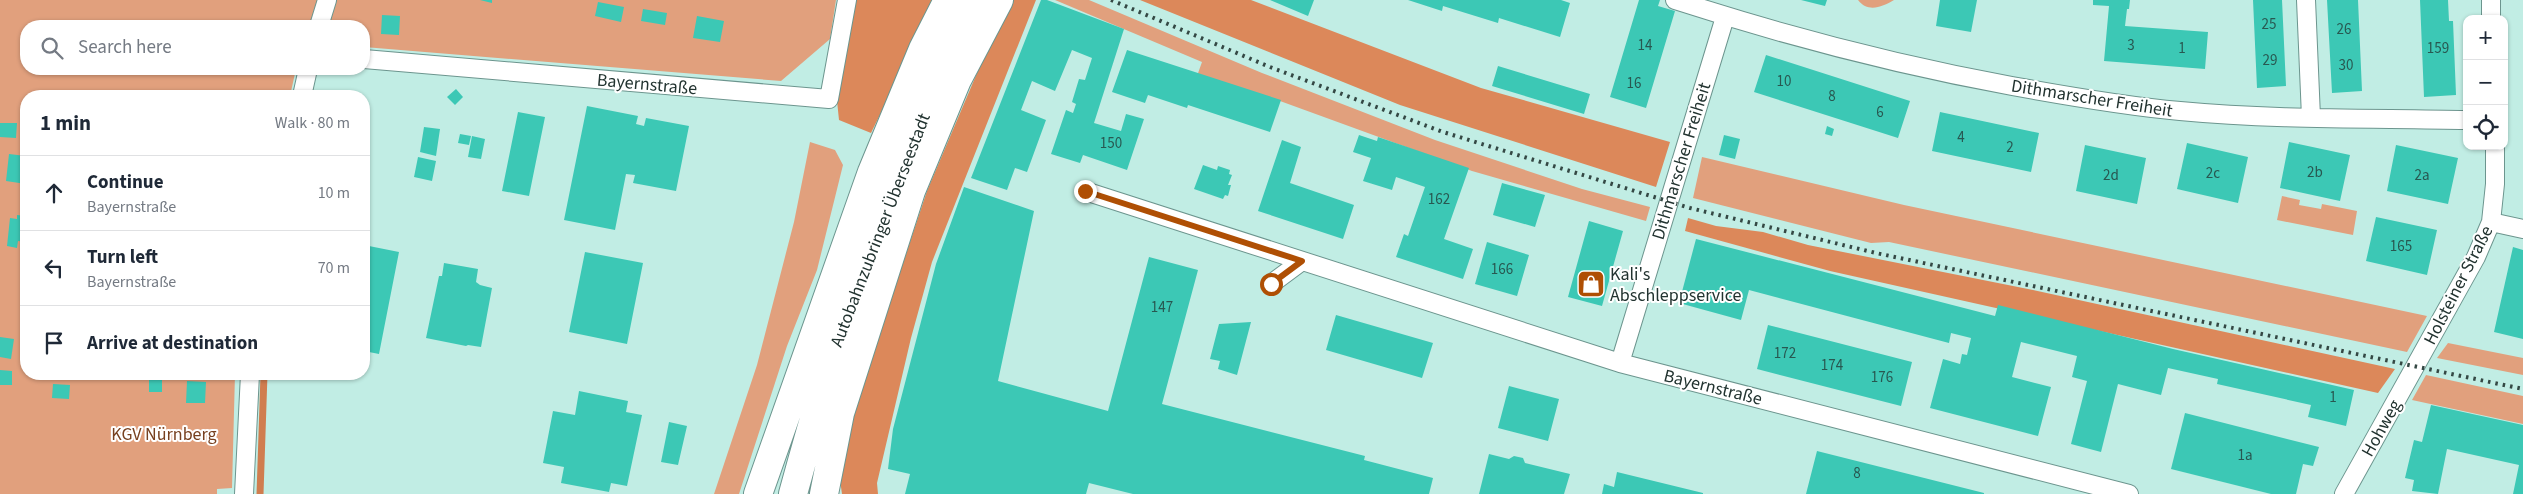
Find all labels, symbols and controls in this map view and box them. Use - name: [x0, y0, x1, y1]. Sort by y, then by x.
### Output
- house number: 25: [2262, 14, 2276, 35]
- map controls: [2463, 15, 2508, 150]
- button: +: [2463, 15, 2508, 60]
- house number: 26: [2337, 19, 2351, 40]
- search box: [20, 20, 370, 75]
- icon: search: [38, 34, 66, 62]
- text: Search here: [78, 34, 172, 61]
- house number: 14: [1638, 35, 1653, 56]
- house number: 3: [2127, 35, 2135, 56]
- house number: 1: [2178, 38, 2186, 59]
- house number: 159: [2427, 38, 2449, 59]
- house number: 29: [2263, 50, 2277, 71]
- house number: 30: [2339, 55, 2353, 76]
- button: −: [2463, 60, 2508, 105]
- street label: Bayernstraße: [596, 68, 698, 101]
- house number: 10: [1777, 71, 1791, 92]
- house number: 16: [1627, 73, 1641, 94]
- street label: Dithmarscher Freiheit: [2009, 73, 2174, 124]
- street label: Dithmarscher Freiheit: [1646, 80, 1717, 243]
- house number: 8: [1828, 86, 1836, 107]
- house number: 6: [1876, 102, 1884, 123]
- button: locate: [2463, 105, 2508, 150]
- text: 1 min: [40, 108, 91, 138]
- street label: Autobahnzubringer Überseestadt: [824, 110, 937, 351]
- text: Walk · 80 m: [275, 112, 350, 134]
- house number: 4: [1957, 127, 1965, 148]
- house number: 150: [1100, 133, 1122, 154]
- house number: 2: [2006, 137, 2014, 158]
- house number: 2b: [2307, 162, 2323, 183]
- house number: 2c: [2206, 163, 2220, 184]
- house number: 2d: [2103, 165, 2119, 186]
- house number: 2a: [2414, 165, 2430, 186]
- text: Continue: [87, 169, 164, 196]
- icon: ahead: [40, 179, 68, 207]
- route end: [1074, 180, 1097, 203]
- text: 10 m: [318, 182, 350, 204]
- house number: 162: [1428, 189, 1450, 210]
- text: Bayernstraße: [87, 196, 176, 218]
- street label: Holsteiner Straße: [2418, 221, 2499, 349]
- house number: 165: [2390, 236, 2412, 257]
- text: Turn left: [87, 244, 158, 271]
- icon: left: [40, 254, 68, 282]
- text: 70 m: [318, 257, 350, 279]
- house number: 166: [1491, 259, 1513, 280]
- place label: Kali's Abschleppservice: [1610, 262, 1742, 308]
- shop icon: Kali's Abschleppservice: [1576, 269, 1606, 299]
- text: Bayernstraße: [87, 271, 176, 293]
- route start: [1260, 273, 1283, 296]
- house number: 147: [1151, 297, 1173, 318]
- icon: arrive: [40, 329, 68, 357]
- text: Arrive at destination: [87, 330, 258, 357]
- house number: 172: [1774, 343, 1796, 364]
- house number: 174: [1821, 355, 1844, 376]
- street label: Bayernstraße: [1661, 363, 1765, 412]
- house number: 176: [1871, 367, 1893, 388]
- house number: 1: [2329, 387, 2337, 408]
- street label: Hohweg: [2355, 395, 2407, 461]
- park label: KGV Nürnberg: [111, 422, 217, 447]
- house number: 1a: [2237, 445, 2253, 466]
- house number: 8: [1853, 463, 1861, 484]

